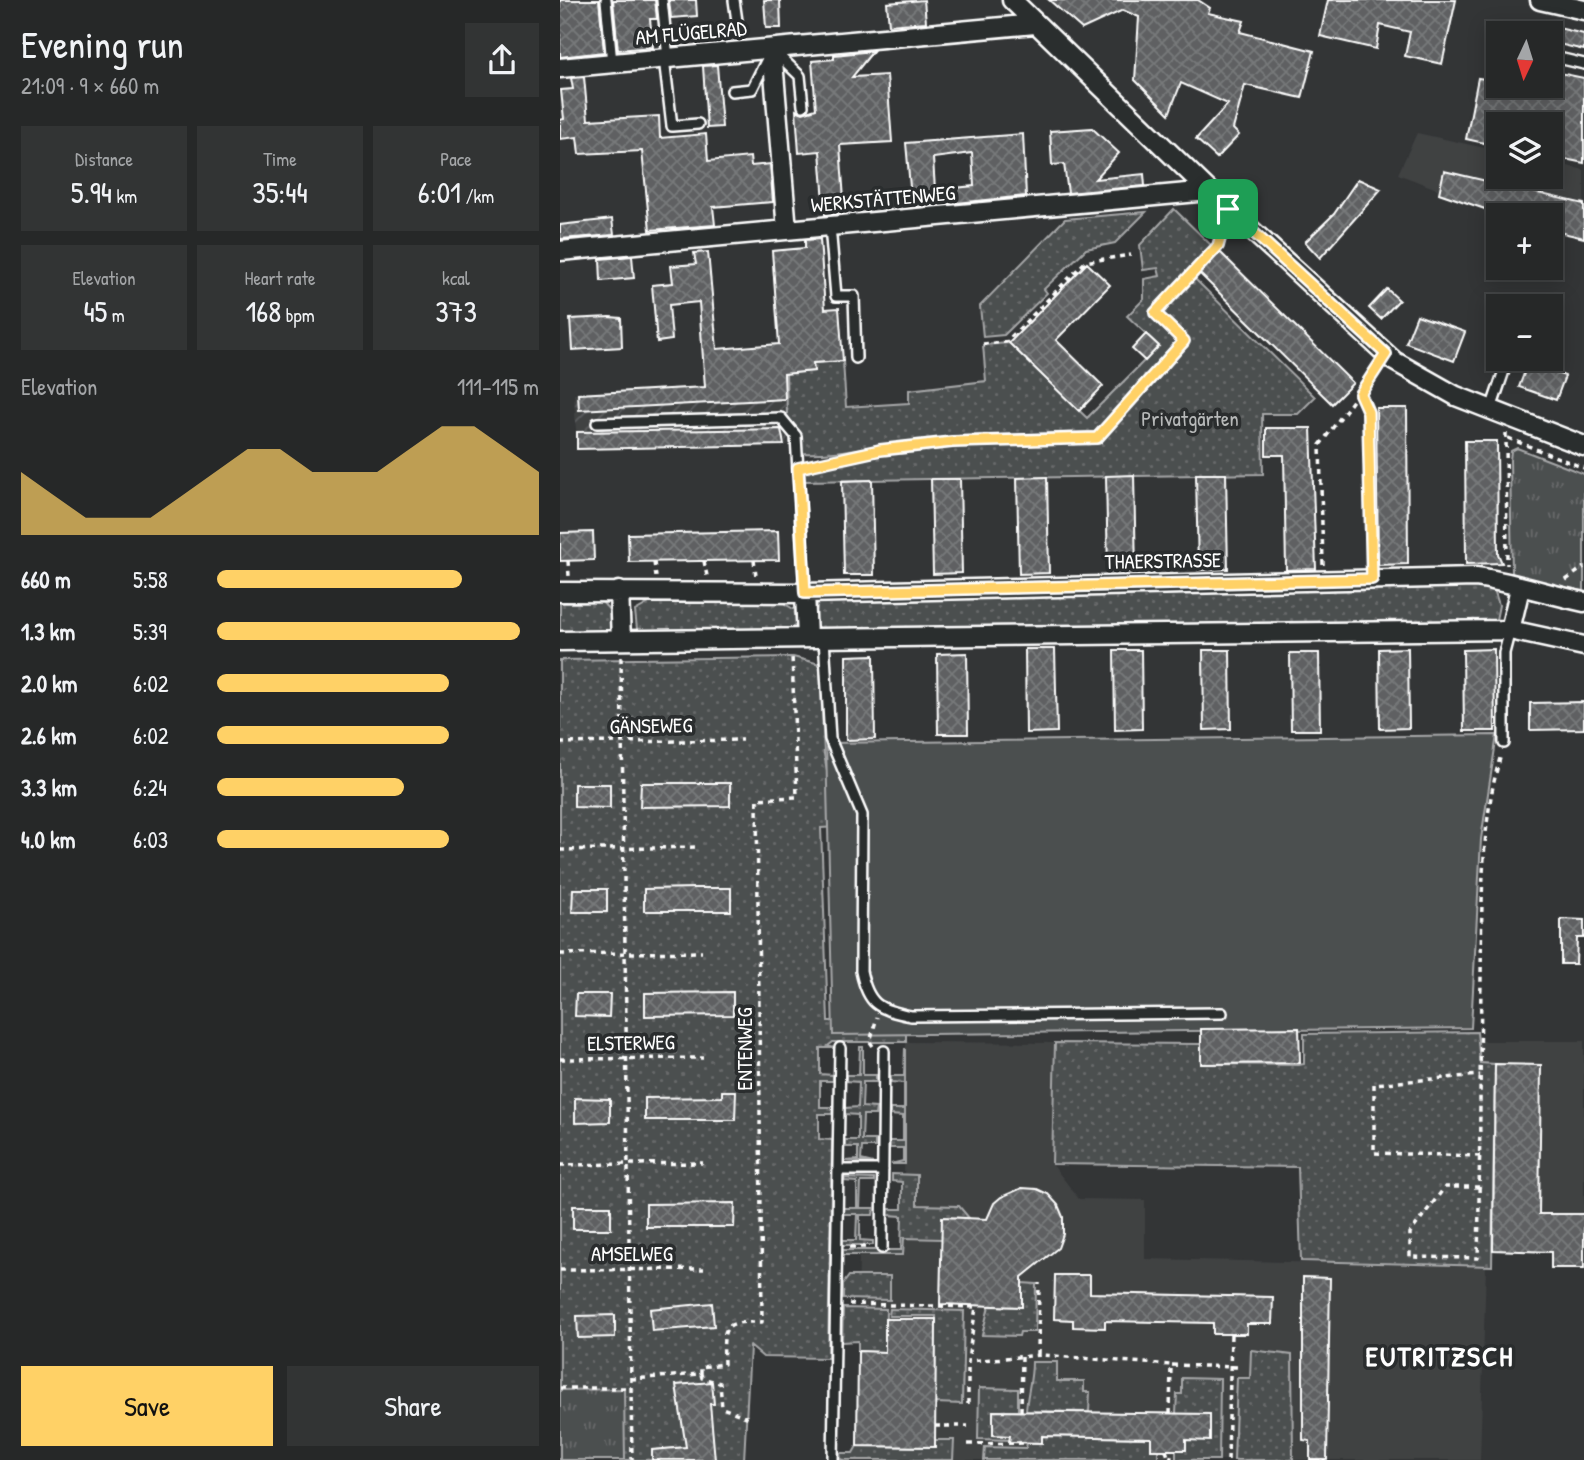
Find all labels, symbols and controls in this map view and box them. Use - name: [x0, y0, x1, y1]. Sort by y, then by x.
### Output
- street label: AM FLÜGELRAD: [634, 13, 748, 52]
- text: Evening run: [21, 18, 184, 70]
- north arrow: [1486, 21, 1563, 98]
- map controls: [1486, 21, 1563, 371]
- button: share: [465, 23, 539, 97]
- text: 21:09 · 9 × 660 m: [21, 70, 159, 101]
- button: layers: [1486, 112, 1563, 189]
- text: Distance: [75, 146, 133, 172]
- text: Time: [263, 146, 297, 172]
- text: Pace: [440, 146, 472, 172]
- text: 5.94: [71, 172, 112, 212]
- text: 35:44: [252, 172, 308, 212]
- text: 6:01: [418, 172, 461, 212]
- street label: WERKSTÄTTENWEG: [810, 178, 956, 219]
- pin: [1198, 179, 1258, 239]
- text: km: [112, 183, 137, 209]
- text: /km: [461, 183, 494, 209]
- icon: arrive: [1209, 190, 1247, 228]
- button: +: [1486, 203, 1563, 280]
- text: Elevation: [72, 265, 136, 291]
- text: Heart rate: [245, 265, 315, 291]
- text: kcal: [442, 265, 470, 291]
- text: 45: [83, 291, 107, 331]
- text: 168: [245, 291, 281, 331]
- text: 373: [435, 291, 477, 331]
- button: −: [1486, 294, 1563, 371]
- text: m: [107, 302, 125, 328]
- text: bpm: [281, 302, 315, 328]
- text: Elevation: [21, 371, 97, 402]
- text: 111–115 m: [457, 371, 539, 402]
- park label: Privatgärten: [1141, 404, 1239, 433]
- street label: THAERSTRASSE: [1104, 545, 1222, 576]
- text: 660 m: [21, 564, 71, 595]
- text: 5:58: [133, 564, 168, 595]
- text: 1.3 km: [21, 616, 75, 647]
- text: 5:39: [133, 616, 167, 647]
- text: 2.0 km: [21, 668, 77, 699]
- text: 6:02: [133, 668, 169, 699]
- street label: GÄNSEWEG: [609, 710, 693, 741]
- text: 2.6 km: [21, 720, 76, 751]
- text: 6:02: [133, 720, 169, 751]
- text: 3.3 km: [21, 772, 77, 803]
- text: 6:24: [133, 772, 167, 803]
- text: 4.0 km: [21, 824, 75, 855]
- text: 6:03: [133, 824, 168, 855]
- street label: ENTENWEG: [730, 1007, 759, 1091]
- street label: ELSTERWEG: [587, 1027, 675, 1058]
- street label: AMSELWEG: [591, 1239, 673, 1268]
- district label: EUTRITZSCH: [1366, 1337, 1514, 1375]
- button: Save: [21, 1366, 273, 1446]
- button: Share: [287, 1366, 539, 1446]

